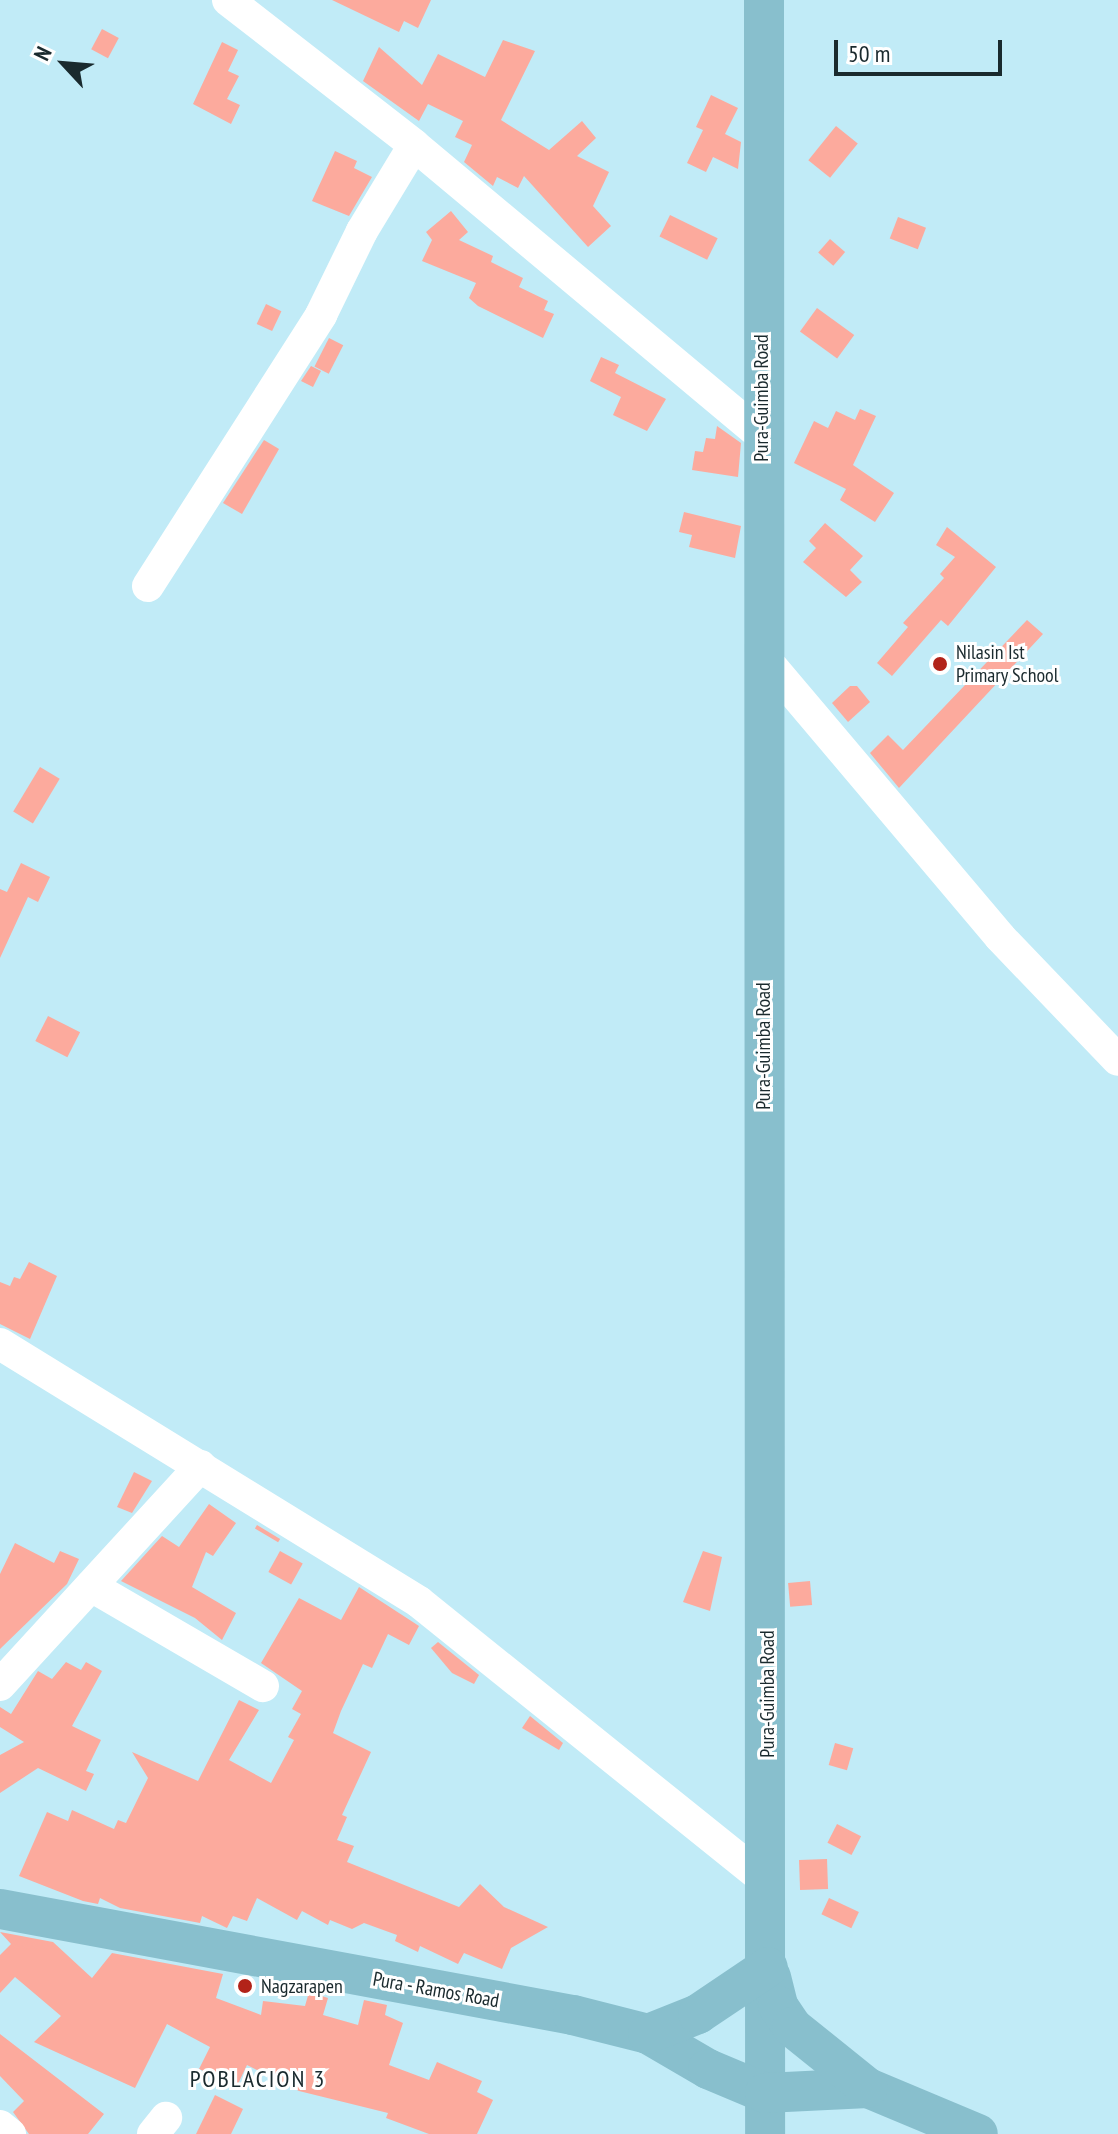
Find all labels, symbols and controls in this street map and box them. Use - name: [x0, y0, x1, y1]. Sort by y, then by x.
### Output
- north arrow: [24, 24, 104, 104]
- scale bar: [838, 24, 1006, 74]
- text: 50 m: [848, 38, 890, 69]
- text: N: [27, 42, 58, 65]
- street label: Pura-Guimba Road: [749, 334, 773, 462]
- place label: Nilasin Ist Primary School: [956, 640, 1059, 687]
- marker: Nilasin Ist Primary School: [931, 655, 949, 673]
- street label: Pura-Guimba Road: [751, 982, 775, 1110]
- street label: Pura-Guimba Road: [755, 1630, 779, 1758]
- street label: Pura - Ramos Road: [370, 1967, 502, 2013]
- place label: Nagzarapen: [261, 1974, 343, 1998]
- marker: Nagzarapen: [236, 1977, 254, 1995]
- district label: POBLACION 3: [190, 2065, 326, 2093]

